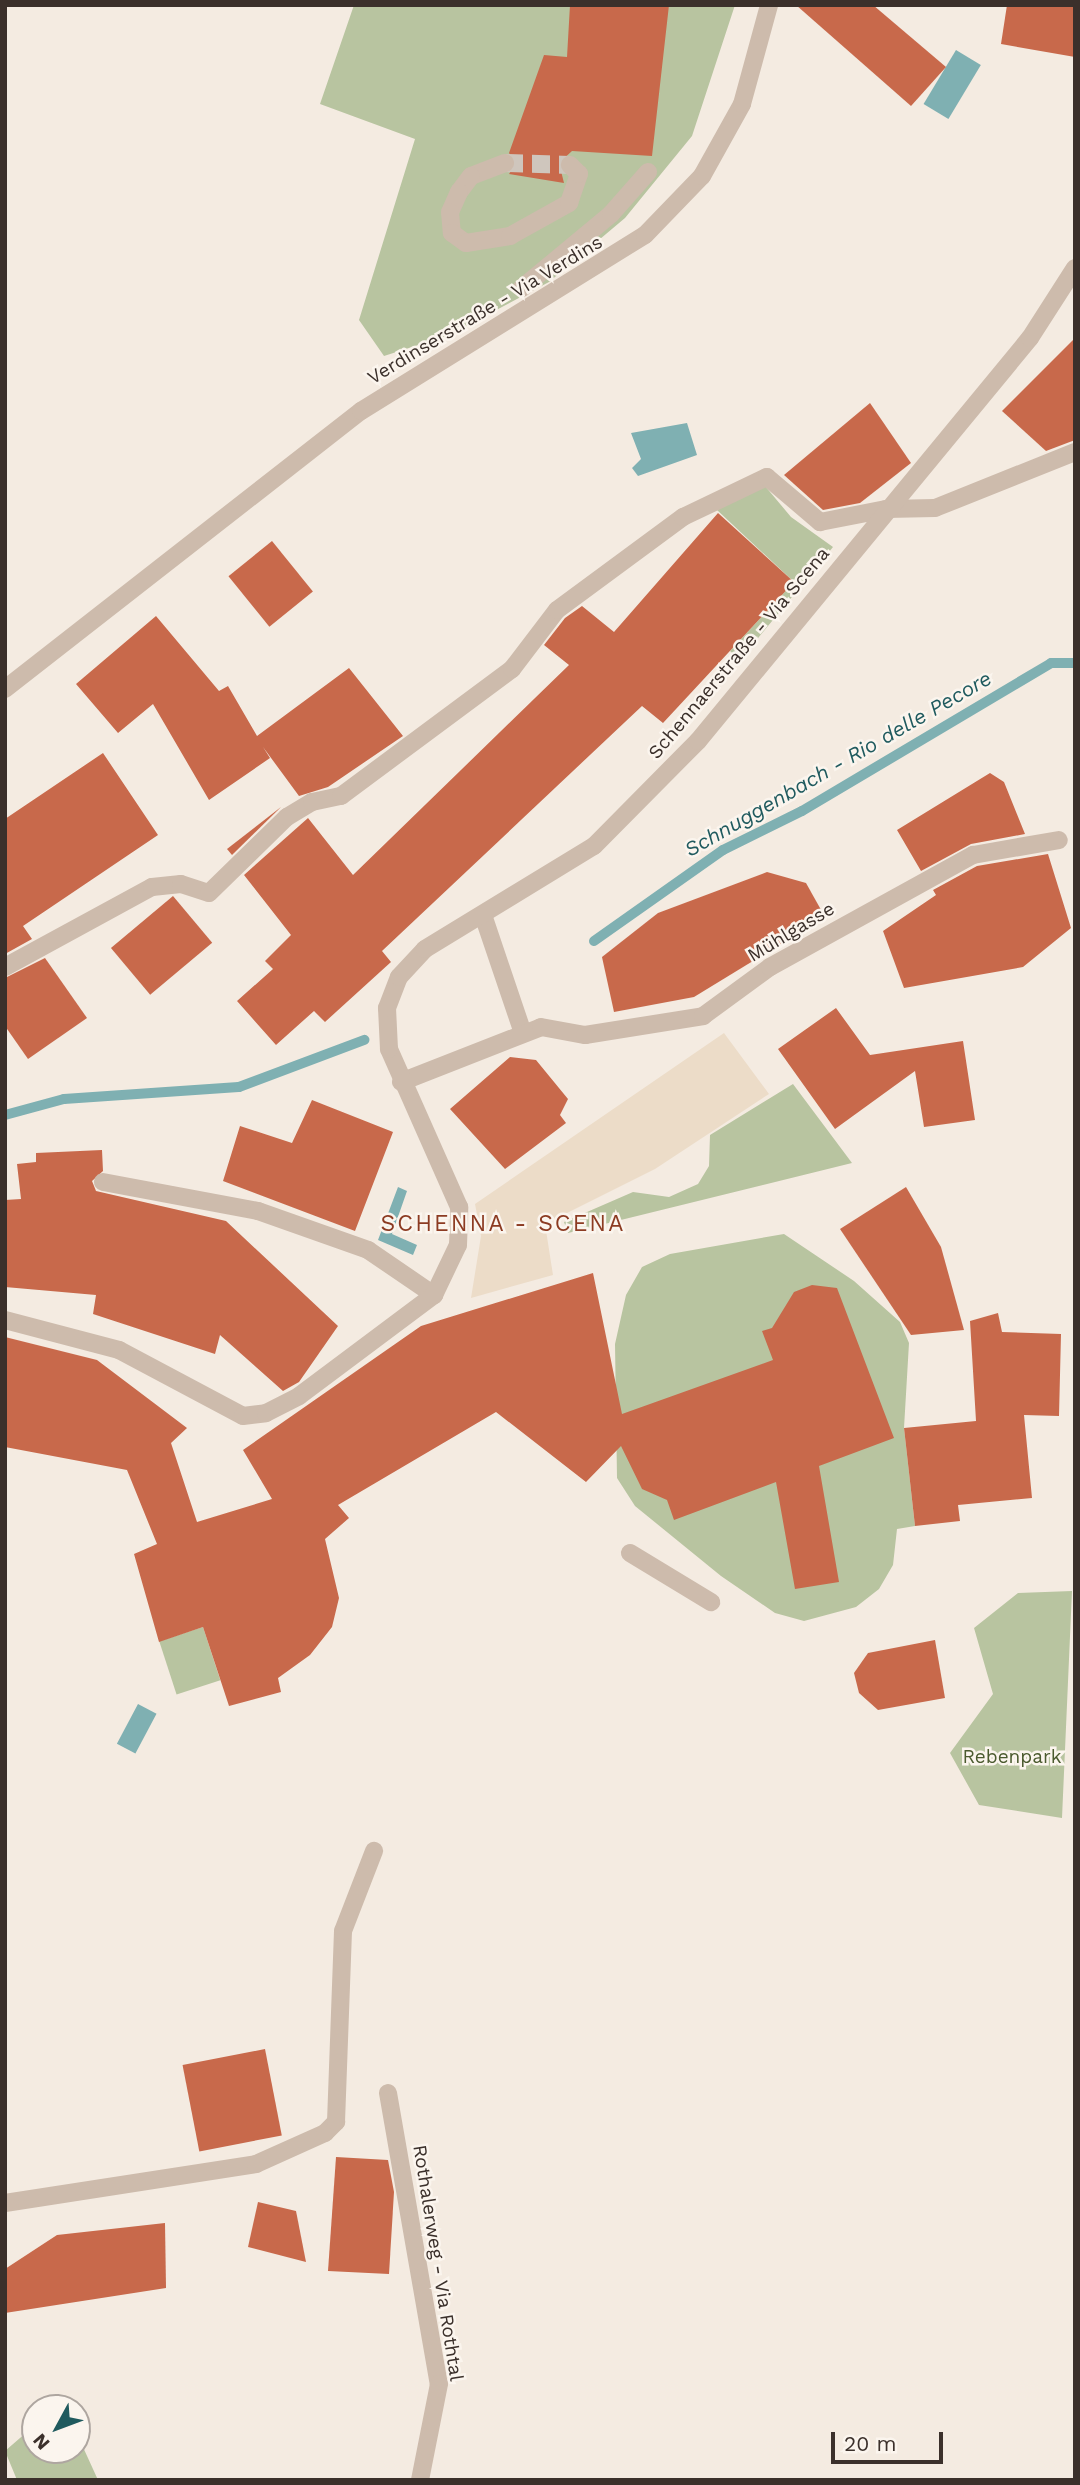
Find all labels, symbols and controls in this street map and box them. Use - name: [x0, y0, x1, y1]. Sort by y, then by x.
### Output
- street label: Verdinserstraße - Via Verdins: [363, 230, 607, 390]
- street label: Schennaerstraße - Via Scena: [643, 542, 835, 764]
- water label: Schnuggenbach - Rio delle Pecore: [680, 666, 996, 862]
- street label: Mühlgasse: [743, 897, 839, 967]
- district label: SCHENNA - SCENA: [382, 1210, 624, 1238]
- park label: Rebenpark: [962, 1746, 1062, 1768]
- street label: Rothalerweg - Via Rothtal: [408, 2143, 468, 2383]
- north arrow: [21, 2394, 91, 2464]
- scale bar: [835, 2418, 947, 2462]
- text: N: [28, 2429, 55, 2455]
- text: 20 m: [844, 2431, 896, 2456]

